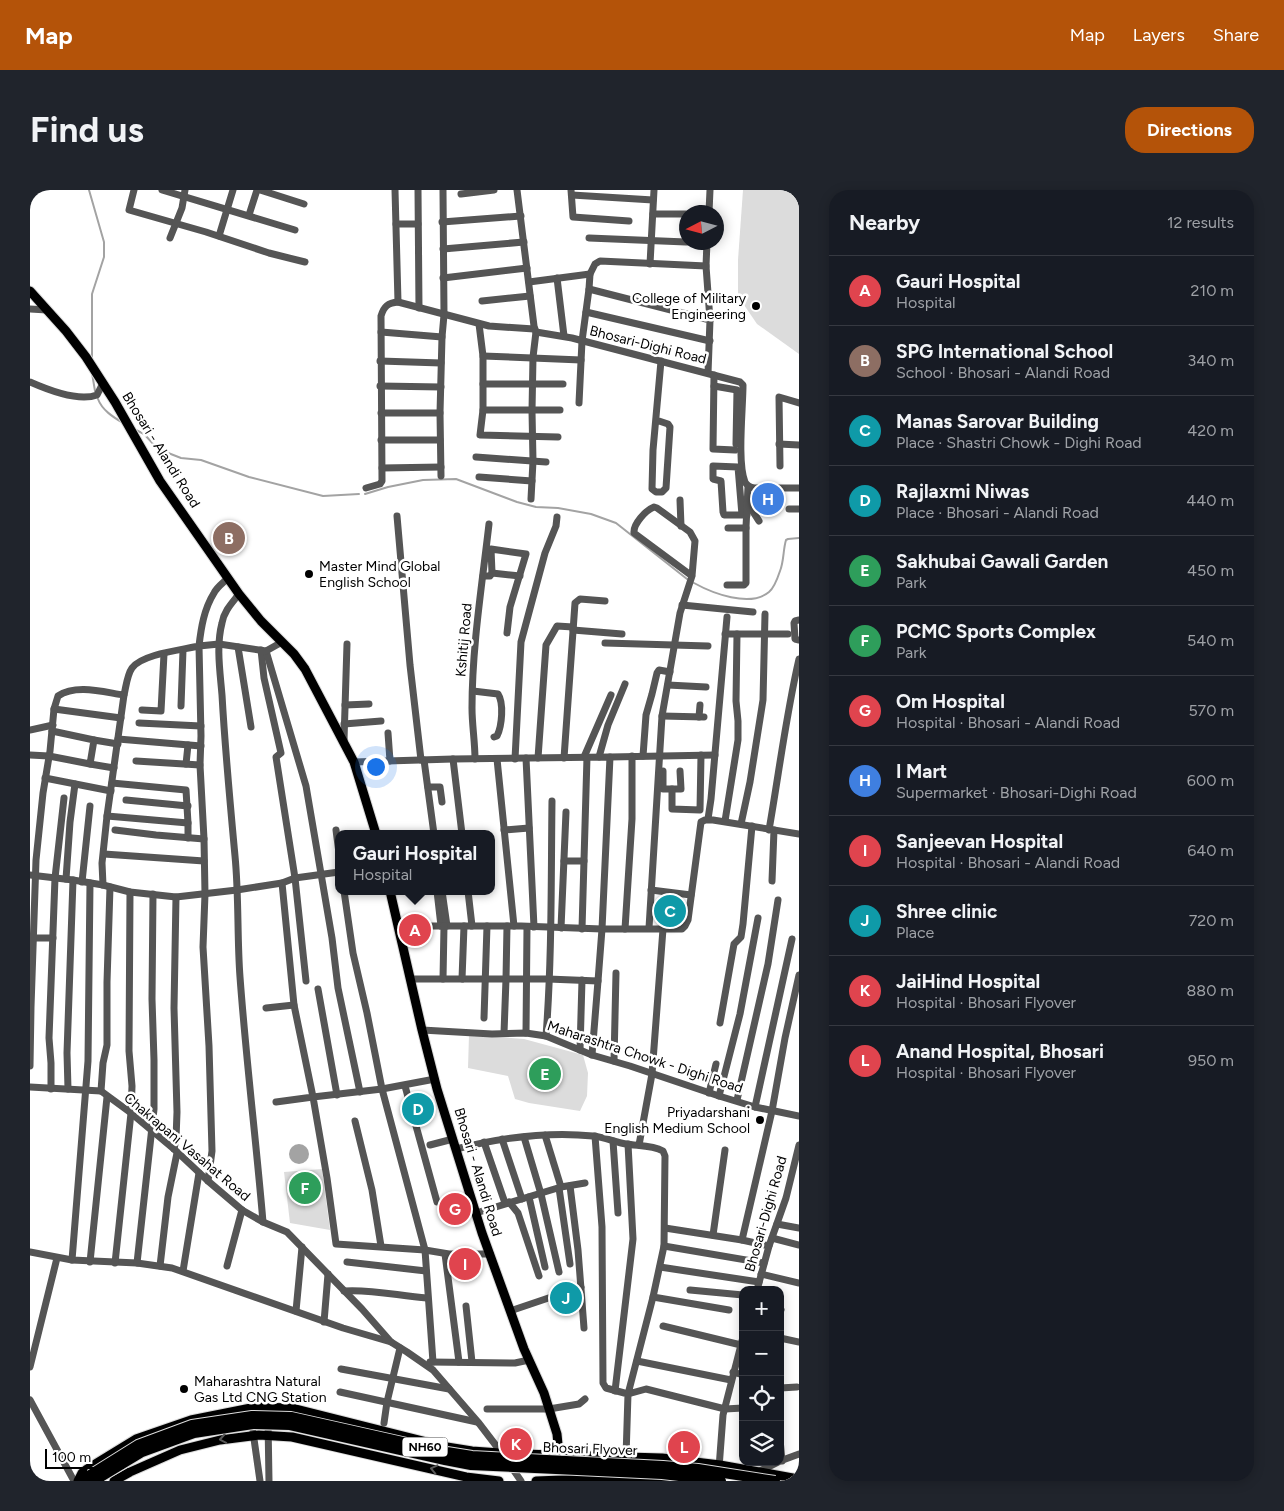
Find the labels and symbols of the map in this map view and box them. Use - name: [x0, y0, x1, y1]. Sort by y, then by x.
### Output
- north arrow: [679, 205, 724, 250]
- place label: College of Military Engineering: [632, 290, 747, 323]
- marker: College of Military Engineering: [750, 300, 762, 312]
- street label: Bhosari-Dighi Road: [588, 322, 708, 368]
- street label: Bhosari - Alandi Road: [118, 389, 204, 511]
- pin: H: [752, 480, 784, 518]
- pin: B: [213, 519, 245, 557]
- place label: Master Mind Global English School: [319, 558, 440, 591]
- marker: Master Mind Global English School: [303, 568, 315, 580]
- street label: Kshitij Road: [452, 602, 476, 678]
- your location: [363, 754, 389, 780]
- pin: C: [654, 892, 686, 930]
- pin: A: [399, 911, 431, 949]
- street label: Maharashtra Chowk - Dighi Road: [545, 1017, 745, 1097]
- pin: E: [529, 1055, 561, 1093]
- street label: Chakrapani Vasahat Road: [120, 1089, 254, 1205]
- pin: D: [402, 1090, 434, 1128]
- place label: Priyadarshani English Medium School: [604, 1104, 750, 1137]
- street label: Bhosari - Alandi Road: [450, 1106, 506, 1238]
- marker: Priyadarshani English Medium School: [754, 1114, 766, 1126]
- street label: Bhosari-Dighi Road: [741, 1154, 791, 1274]
- pin: F: [289, 1169, 321, 1207]
- pin: G: [439, 1190, 471, 1228]
- pin: I: [449, 1245, 481, 1283]
- pin: J: [550, 1279, 582, 1317]
- place label: Maharashtra Natural Gas Ltd CNG Station: [194, 1373, 327, 1406]
- marker: Maharashtra Natural Gas Ltd CNG Station: [178, 1383, 190, 1395]
- pin: K: [500, 1425, 532, 1463]
- pin: L: [668, 1428, 700, 1466]
- one-way arrow: [219, 1434, 227, 1444]
- road number: NH60: [402, 1438, 448, 1456]
- street label: Bhosari Flyover: [542, 1439, 638, 1459]
- scale bar: [45, 1446, 124, 1469]
- one-way arrow: [430, 1464, 439, 1475]

